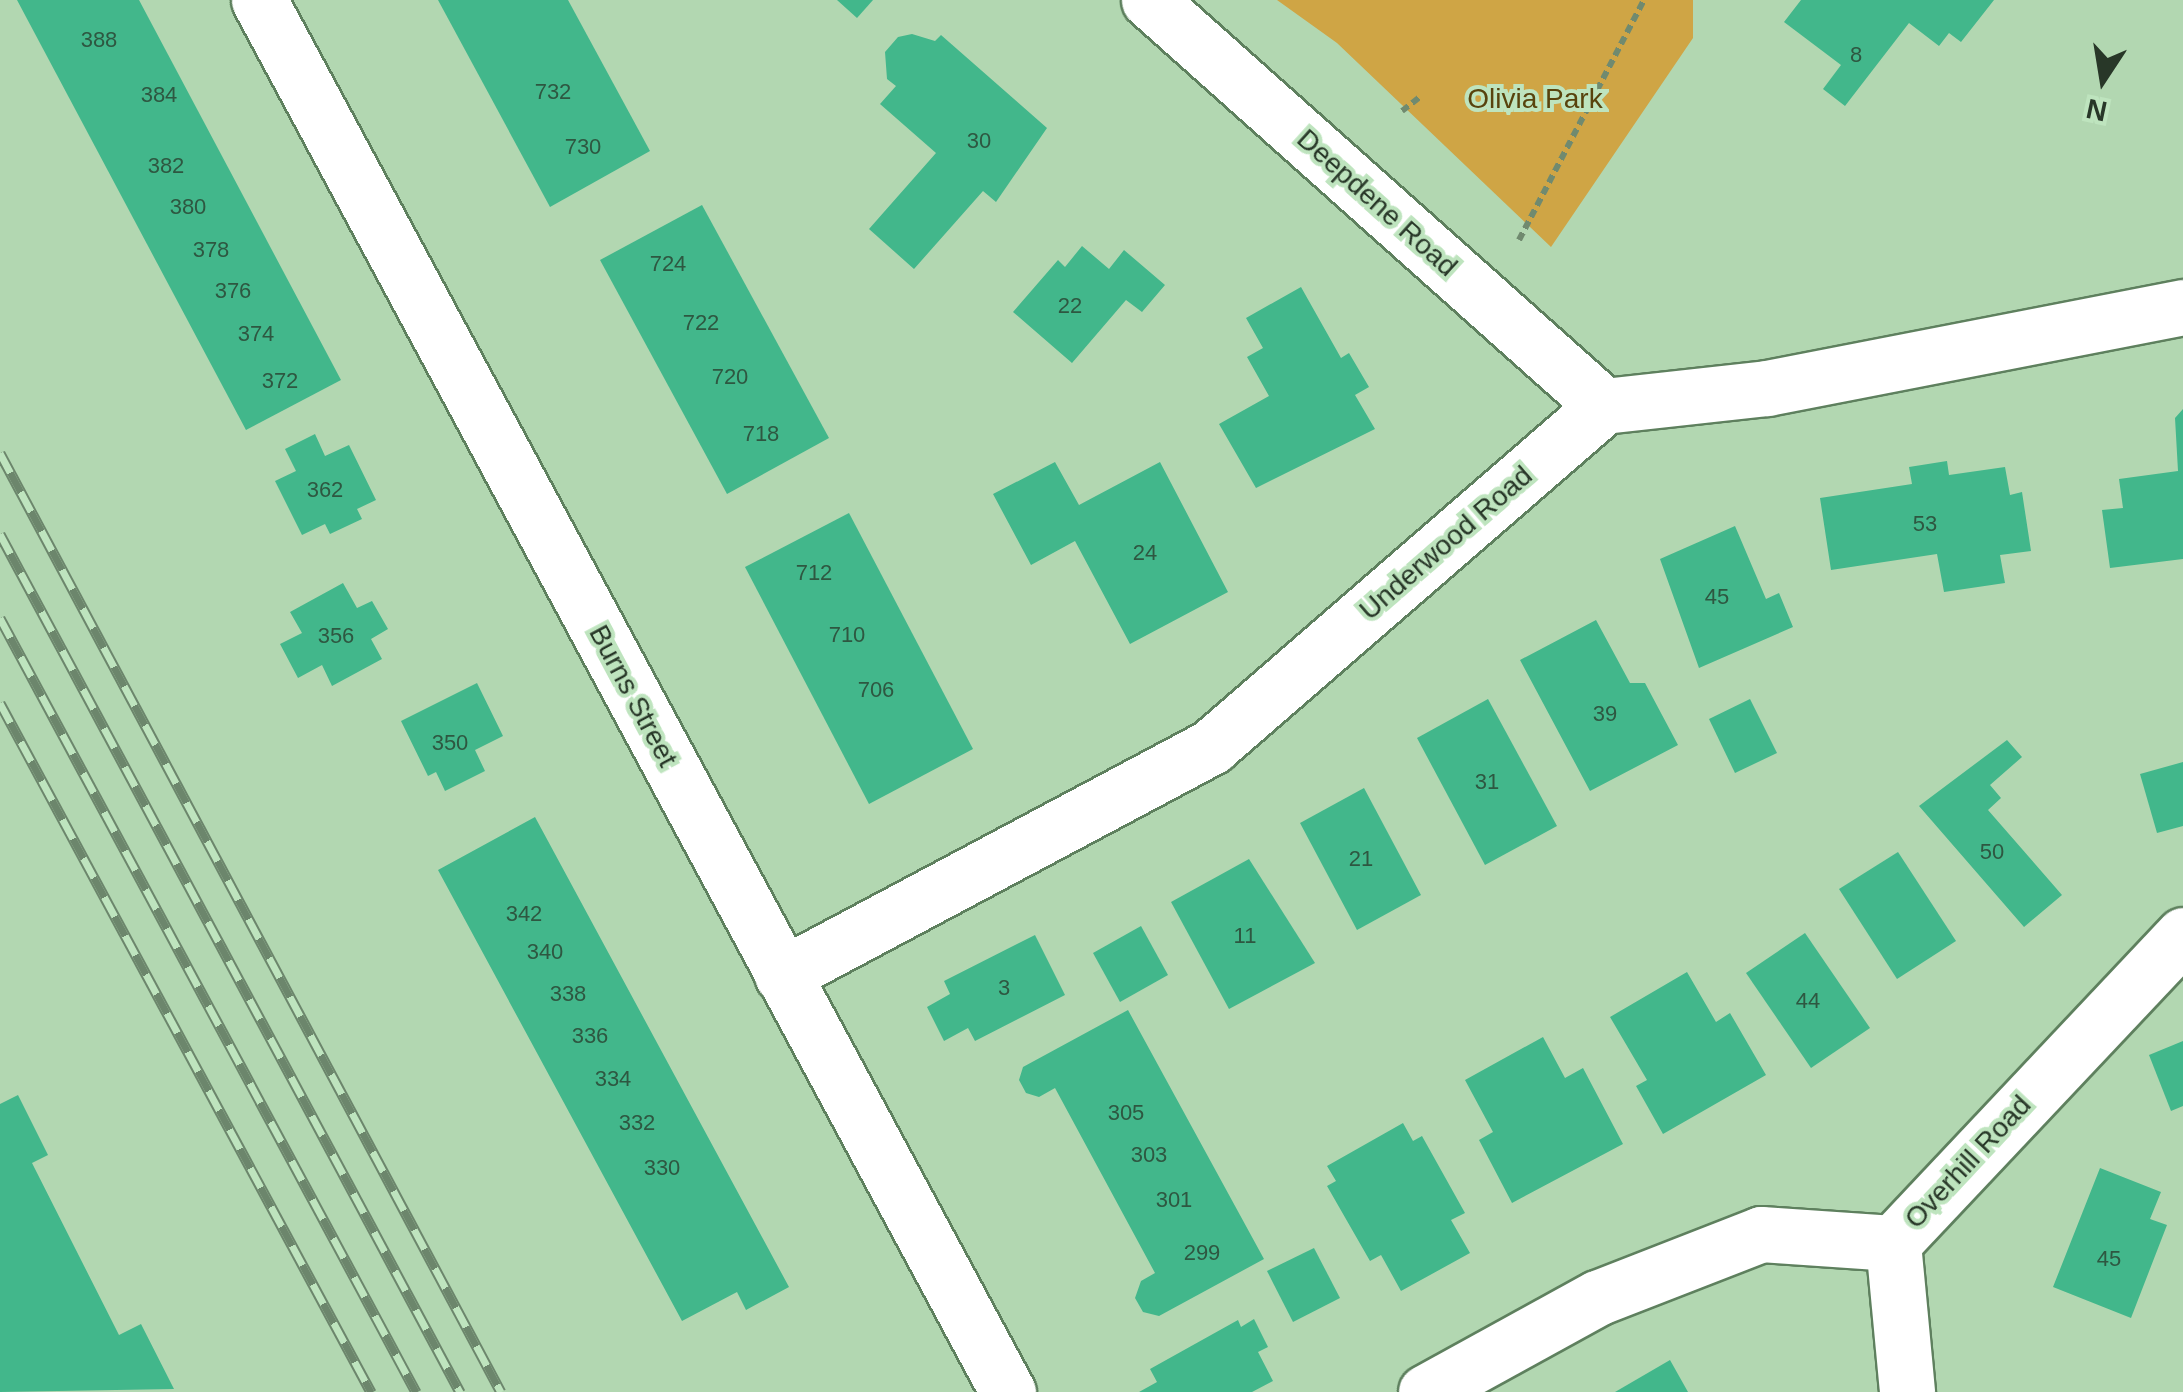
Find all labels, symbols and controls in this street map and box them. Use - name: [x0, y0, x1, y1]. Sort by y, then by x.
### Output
- house number: 388: [81, 27, 117, 53]
- north arrow: [2053, 30, 2153, 130]
- house number: 8: [1850, 42, 1862, 68]
- house number: 732: [535, 79, 571, 105]
- house number: 384: [141, 82, 177, 108]
- park label: Olivia Park: [1467, 82, 1603, 116]
- text: N: [2084, 93, 2110, 127]
- street label: Deepdene Road: [1290, 122, 1464, 284]
- house number: 30: [967, 128, 991, 154]
- house number: 730: [565, 134, 601, 160]
- house number: 382: [148, 153, 184, 179]
- house number: 380: [170, 194, 206, 220]
- house number: 378: [193, 237, 229, 263]
- house number: 724: [650, 251, 686, 277]
- house number: 376: [215, 278, 251, 304]
- house number: 22: [1058, 293, 1082, 319]
- house number: 722: [683, 310, 719, 336]
- house number: 374: [238, 321, 274, 347]
- house number: 720: [712, 364, 748, 390]
- house number: 372: [262, 368, 298, 394]
- house number: 718: [743, 421, 779, 447]
- street label: Underwood Road: [1353, 459, 1539, 627]
- house number: 362: [307, 477, 343, 503]
- house number: 53: [1913, 511, 1937, 537]
- house number: 24: [1133, 540, 1157, 566]
- house number: 712: [796, 560, 832, 586]
- house number: 45: [1705, 584, 1729, 610]
- street label: Burns Street: [582, 619, 684, 773]
- house number: 710: [829, 622, 865, 648]
- house number: 356: [318, 623, 354, 649]
- house number: 706: [858, 677, 894, 703]
- house number: 39: [1593, 701, 1617, 727]
- house number: 350: [432, 730, 468, 756]
- house number: 31: [1475, 769, 1499, 795]
- house number: 50: [1980, 839, 2004, 865]
- house number: 21: [1349, 846, 1373, 872]
- house number: 342: [506, 901, 542, 927]
- house number: 11: [1234, 923, 1256, 949]
- house number: 340: [527, 939, 563, 965]
- house number: 3: [998, 975, 1010, 1001]
- house number: 338: [550, 981, 586, 1007]
- house number: 44: [1796, 988, 1820, 1014]
- house number: 336: [572, 1023, 608, 1049]
- house number: 334: [595, 1066, 631, 1092]
- street label: Overhill Road: [1898, 1089, 2038, 1235]
- house number: 305: [1108, 1100, 1144, 1126]
- house number: 332: [619, 1110, 655, 1136]
- house number: 303: [1131, 1142, 1167, 1168]
- house number: 330: [644, 1155, 680, 1181]
- house number: 301: [1156, 1187, 1192, 1213]
- house number: 299: [1184, 1240, 1220, 1266]
- house number: 45: [2097, 1246, 2121, 1272]

